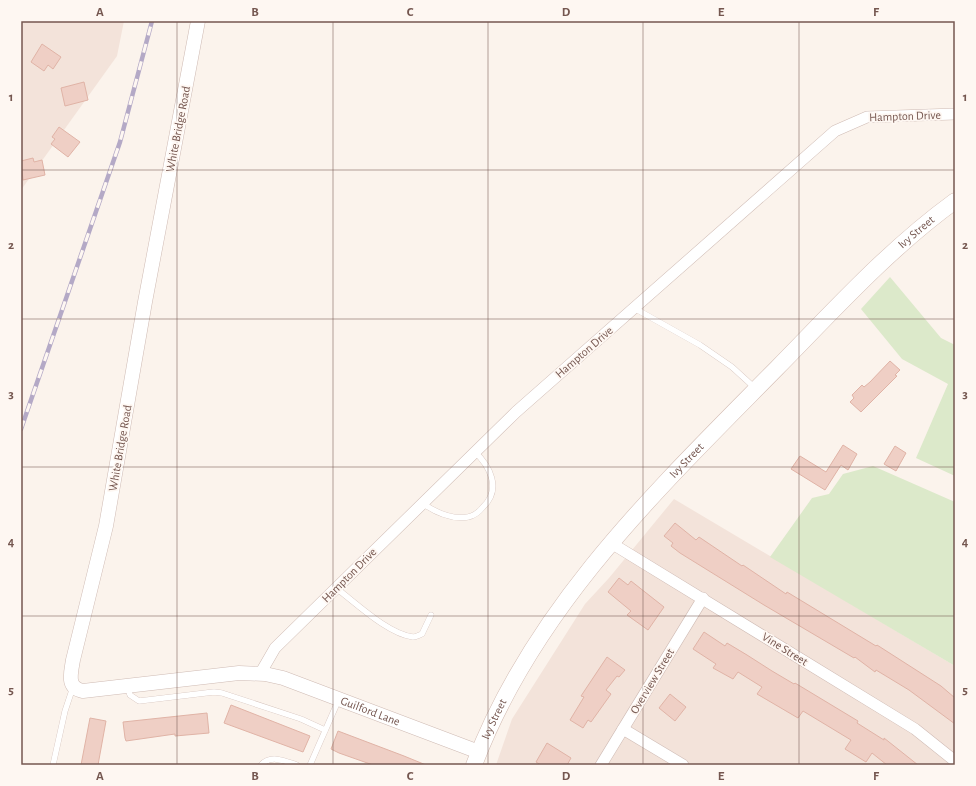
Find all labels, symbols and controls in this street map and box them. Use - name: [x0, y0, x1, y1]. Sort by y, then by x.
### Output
- text: A: [96, 6, 104, 19]
- text: B: [251, 6, 259, 19]
- text: C: [407, 6, 414, 19]
- text: D: [562, 6, 571, 19]
- text: E: [718, 6, 725, 19]
- text: F: [873, 6, 880, 19]
- street label: White Bridge Road: [164, 85, 192, 173]
- text: 1: [9, 91, 13, 104]
- text: 1: [963, 91, 967, 104]
- street label: Hampton Drive: [869, 109, 941, 123]
- street label: Ivy Street: [896, 213, 937, 251]
- text: 2: [8, 239, 14, 252]
- text: 2: [962, 239, 968, 252]
- street label: Hampton Drive: [553, 324, 615, 380]
- text: 3: [8, 388, 14, 401]
- text: 3: [962, 388, 968, 401]
- street label: White Bridge Road: [106, 404, 134, 492]
- street label: Ivy Street: [667, 440, 706, 480]
- text: 4: [8, 536, 15, 549]
- text: 4: [962, 536, 969, 549]
- street label: Hampton Drive: [319, 545, 379, 605]
- street label: Vine Street: [760, 630, 810, 668]
- street label: Overview Street: [628, 646, 676, 716]
- text: 5: [8, 684, 14, 697]
- text: 5: [962, 684, 968, 697]
- street label: Guilford Lane: [339, 694, 402, 728]
- street label: Ivy Street: [479, 697, 509, 741]
- text: A: [96, 770, 104, 783]
- text: B: [251, 770, 259, 783]
- text: C: [407, 770, 414, 783]
- text: D: [562, 770, 571, 783]
- text: E: [718, 770, 725, 783]
- text: F: [873, 770, 880, 783]

